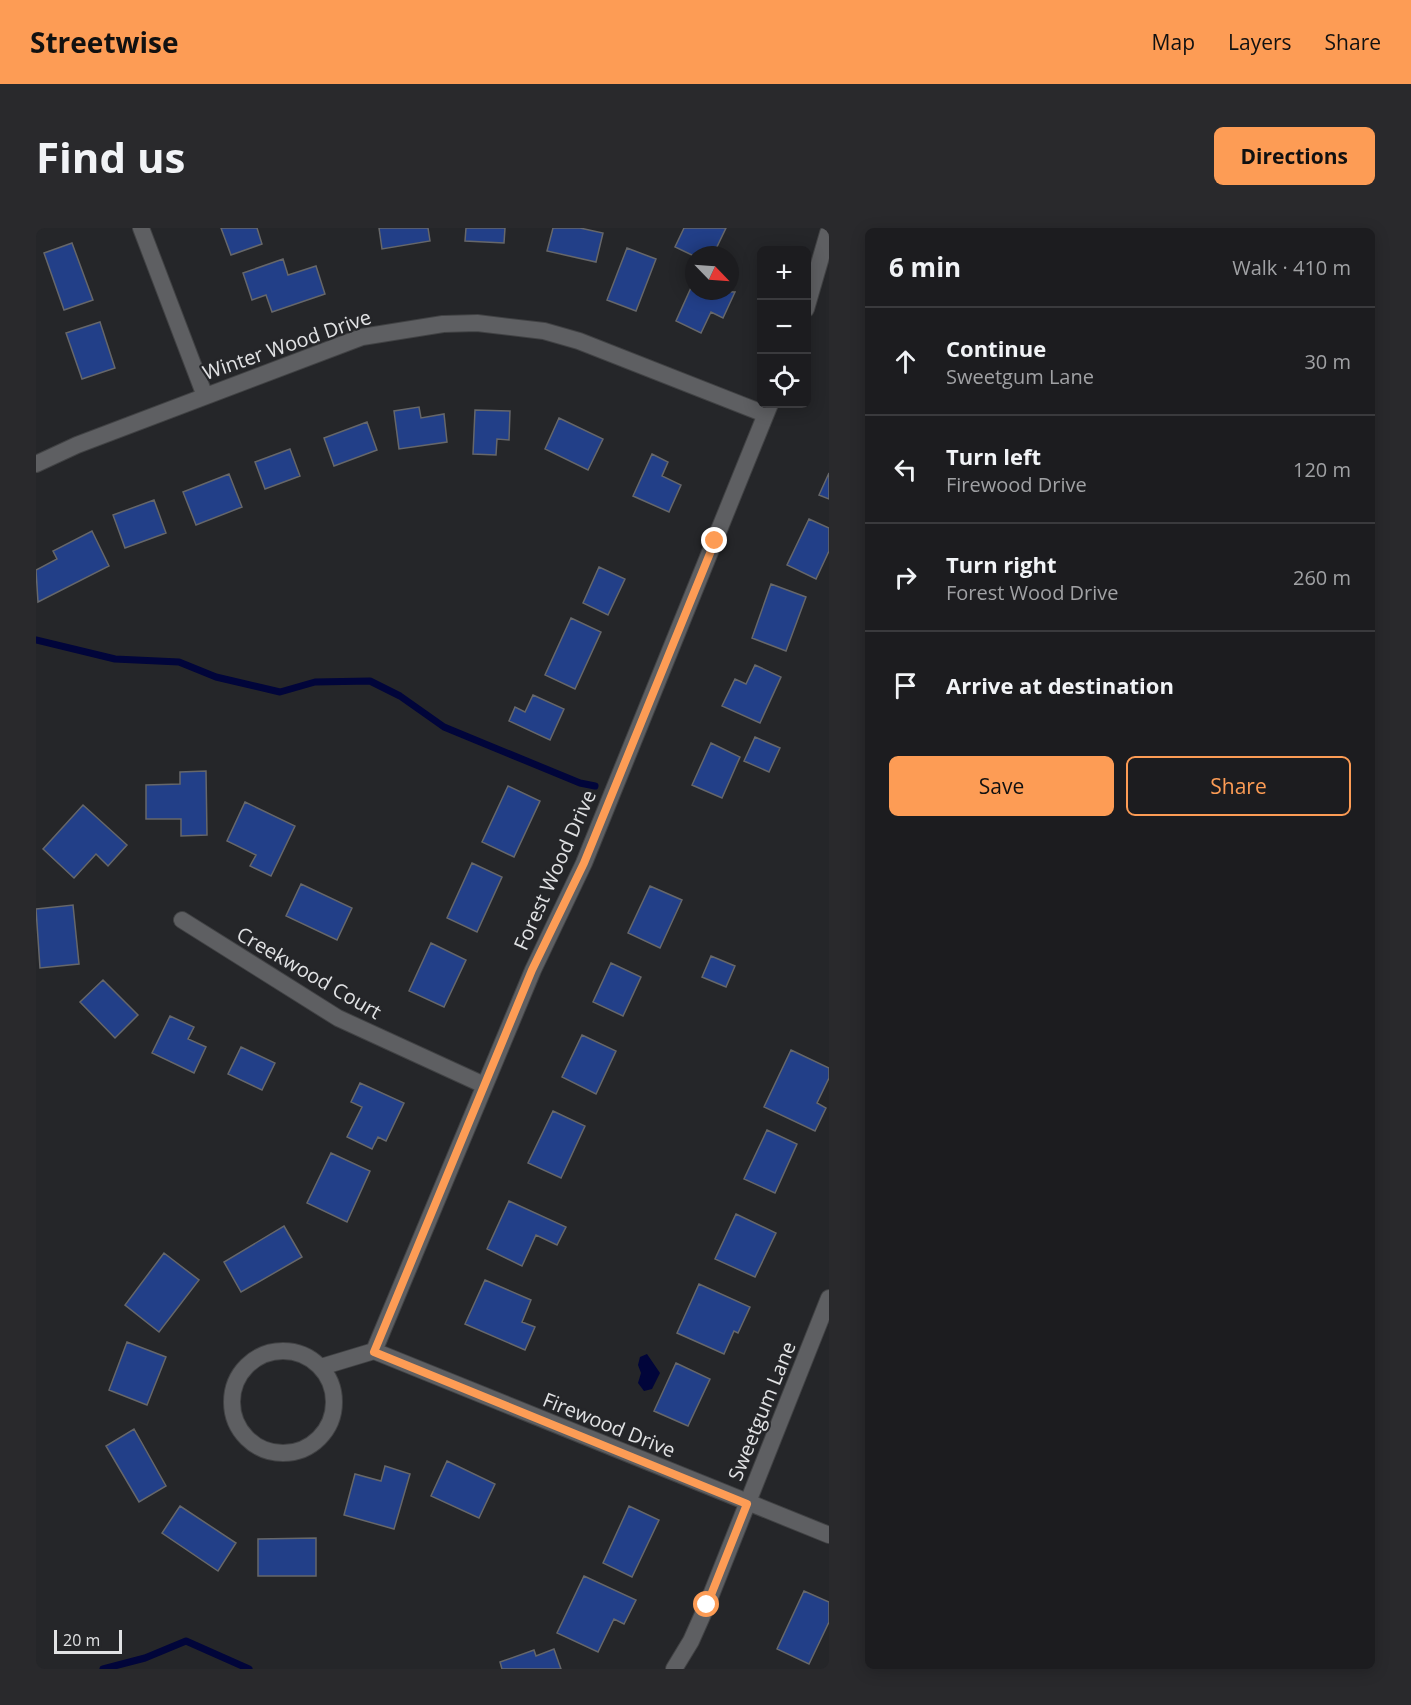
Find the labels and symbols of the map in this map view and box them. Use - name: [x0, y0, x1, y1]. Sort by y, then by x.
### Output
- north arrow: [685, 246, 739, 300]
- street label: Winter Wood Drive: [199, 303, 375, 386]
- route end: [701, 527, 727, 553]
- street label: Forest Wood Drive: [507, 785, 602, 954]
- street label: Creekwood Court: [232, 920, 387, 1025]
- street label: Sweetgum Lane: [721, 1337, 802, 1484]
- street label: Firewood Drive: [539, 1386, 679, 1463]
- route start: [693, 1591, 719, 1617]
- scale bar: [54, 1627, 122, 1654]

